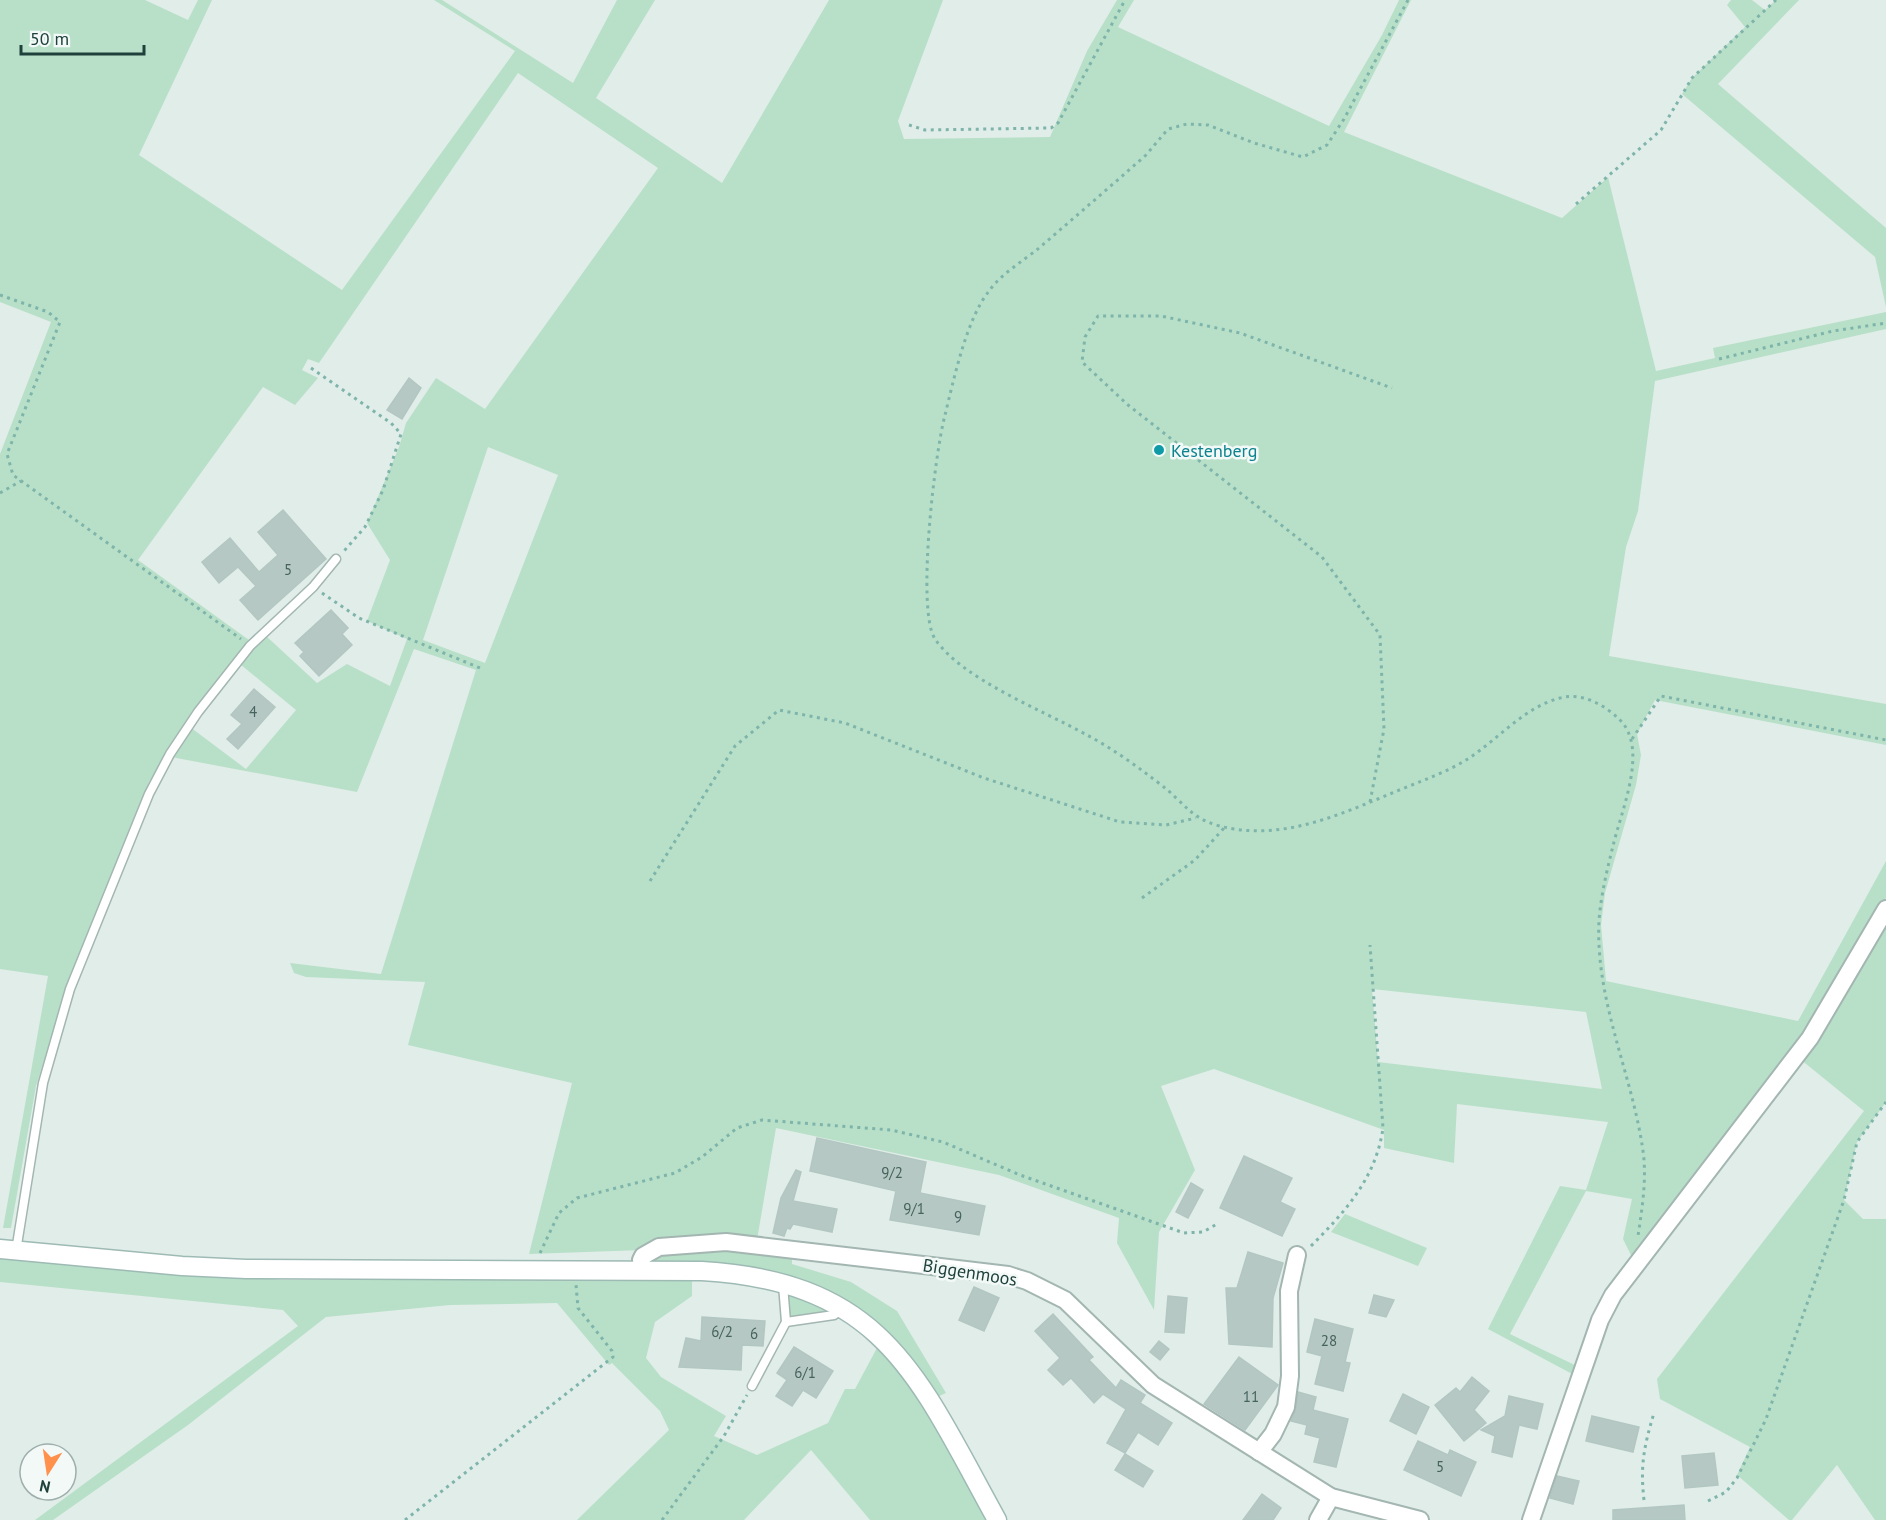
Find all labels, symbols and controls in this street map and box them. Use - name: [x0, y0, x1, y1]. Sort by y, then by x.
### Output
- scale bar: [21, 18, 144, 56]
- text: 50 m: [30, 27, 69, 50]
- place label: Kestenberg: [1171, 439, 1257, 462]
- marker: Kestenberg: [1152, 443, 1166, 457]
- house number: 5: [284, 560, 292, 579]
- house number: 4: [249, 702, 257, 721]
- house number: 9/2: [881, 1163, 903, 1182]
- house number: 9/1: [903, 1199, 925, 1218]
- house number: 9: [954, 1207, 962, 1226]
- street label: Biggenmoos: [921, 1253, 1019, 1291]
- house number: 6/2: [711, 1322, 733, 1341]
- house number: 6: [750, 1324, 758, 1343]
- house number: 28: [1321, 1331, 1337, 1350]
- house number: 6/1: [794, 1363, 816, 1382]
- house number: 11: [1243, 1387, 1259, 1406]
- north arrow: [18, 1442, 78, 1502]
- house number: 5: [1436, 1457, 1444, 1476]
- text: N: [38, 1476, 52, 1498]

